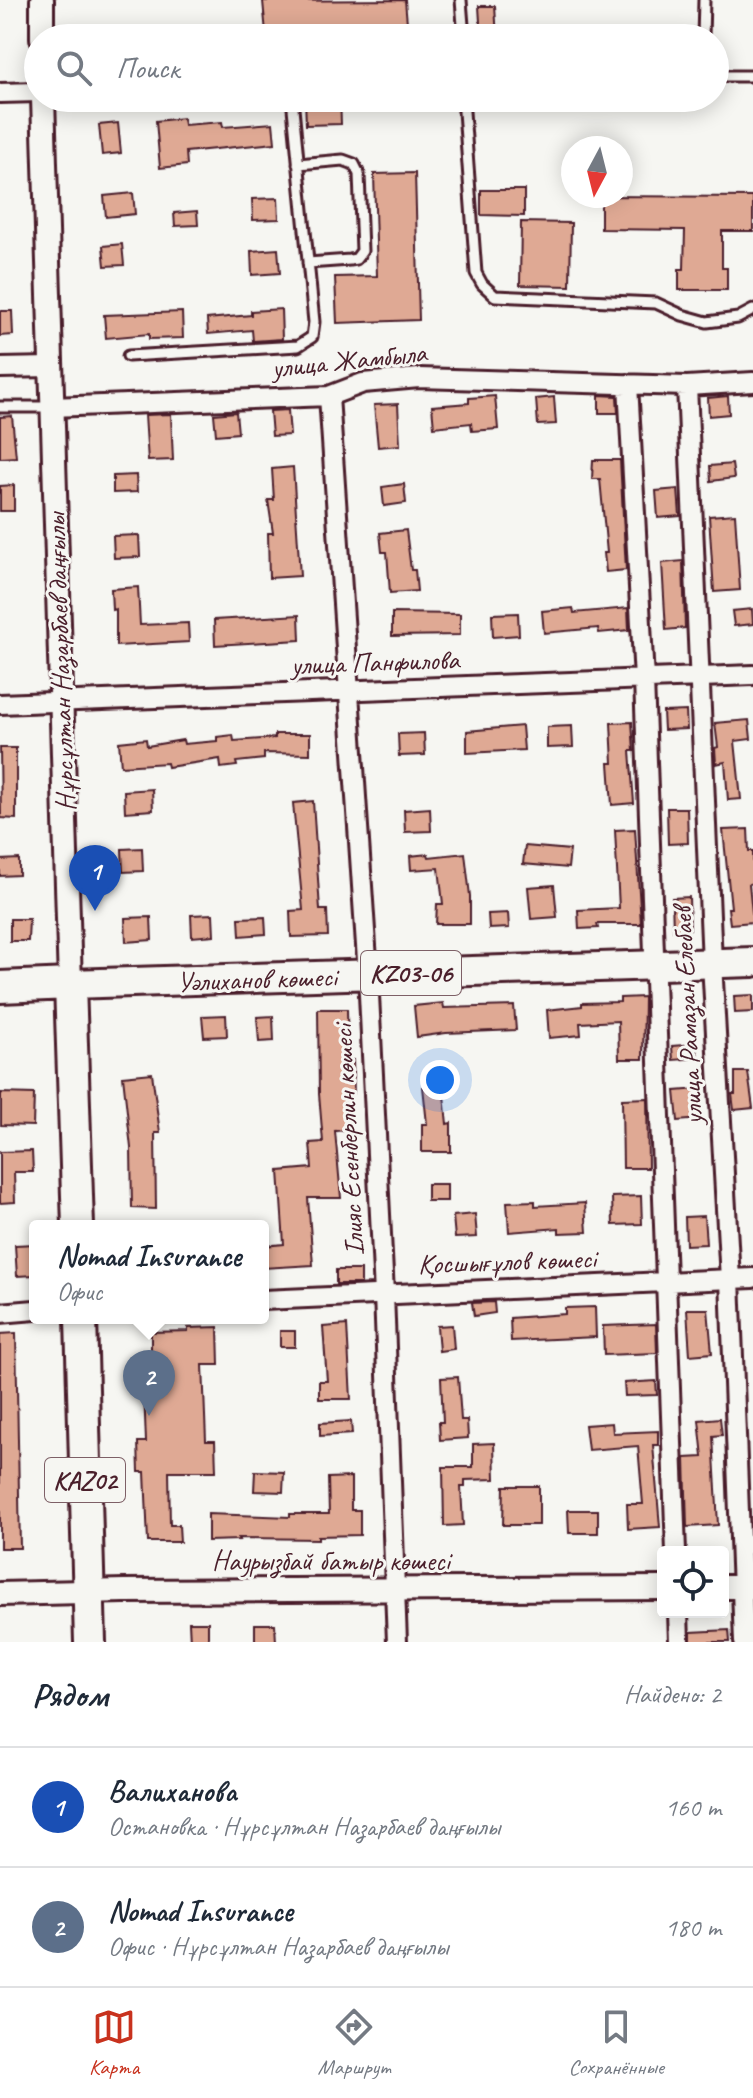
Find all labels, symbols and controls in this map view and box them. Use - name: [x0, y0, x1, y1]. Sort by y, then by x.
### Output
- search box: [24, 24, 729, 112]
- icon: search: [52, 46, 96, 90]
- text: Поиск: [116, 49, 179, 87]
- north arrow: [561, 136, 633, 208]
- street label: улица Жамбыла: [268, 334, 430, 386]
- street label: Нұрсұлтан Назарбаев даңғылы: [37, 510, 84, 812]
- street label: улица Панфилова: [288, 642, 462, 682]
- pin: 1: [69, 845, 121, 911]
- street label: улица Рамазан Елебаев: [664, 901, 711, 1128]
- road number: KZ03-06: [361, 951, 461, 995]
- street label: Уәлиханов көшесі: [176, 959, 341, 999]
- street label: Ілияс Есенберлин көшесі: [324, 1020, 372, 1257]
- your location: [420, 1060, 460, 1100]
- popup: [29, 1220, 269, 1324]
- text: Nomad Insurance: [57, 1237, 241, 1275]
- street label: Қосшығұлов көшесі: [417, 1240, 601, 1282]
- text: Офис: [57, 1275, 102, 1308]
- pin: 2: [123, 1350, 175, 1416]
- road number: KАZ02: [45, 1458, 125, 1502]
- street label: Наурызбай батыр көшесі: [212, 1543, 454, 1579]
- map controls: [657, 1546, 729, 1618]
- button: locate: [657, 1546, 729, 1618]
- text: Рядом: [32, 1673, 108, 1716]
- text: Найдено: 2: [624, 1678, 721, 1711]
- text: Валиханова: [108, 1772, 237, 1810]
- text: 1: [52, 1791, 64, 1824]
- text: 160 m: [665, 1791, 721, 1824]
- text: Остановка · Нұрсұлтан Назарбаев даңғылы: [108, 1810, 500, 1843]
- text: Nomad Insurance: [108, 1892, 293, 1930]
- text: 2: [52, 1911, 64, 1944]
- text: 180 m: [665, 1911, 721, 1944]
- text: Офис · Нұрсұлтан Назарбаев даңғылы: [108, 1930, 449, 1963]
- tab: Карта: [89, 2005, 139, 2081]
- tab: Маршрут: [318, 2005, 390, 2081]
- tab: Сохранённые: [568, 2005, 664, 2081]

